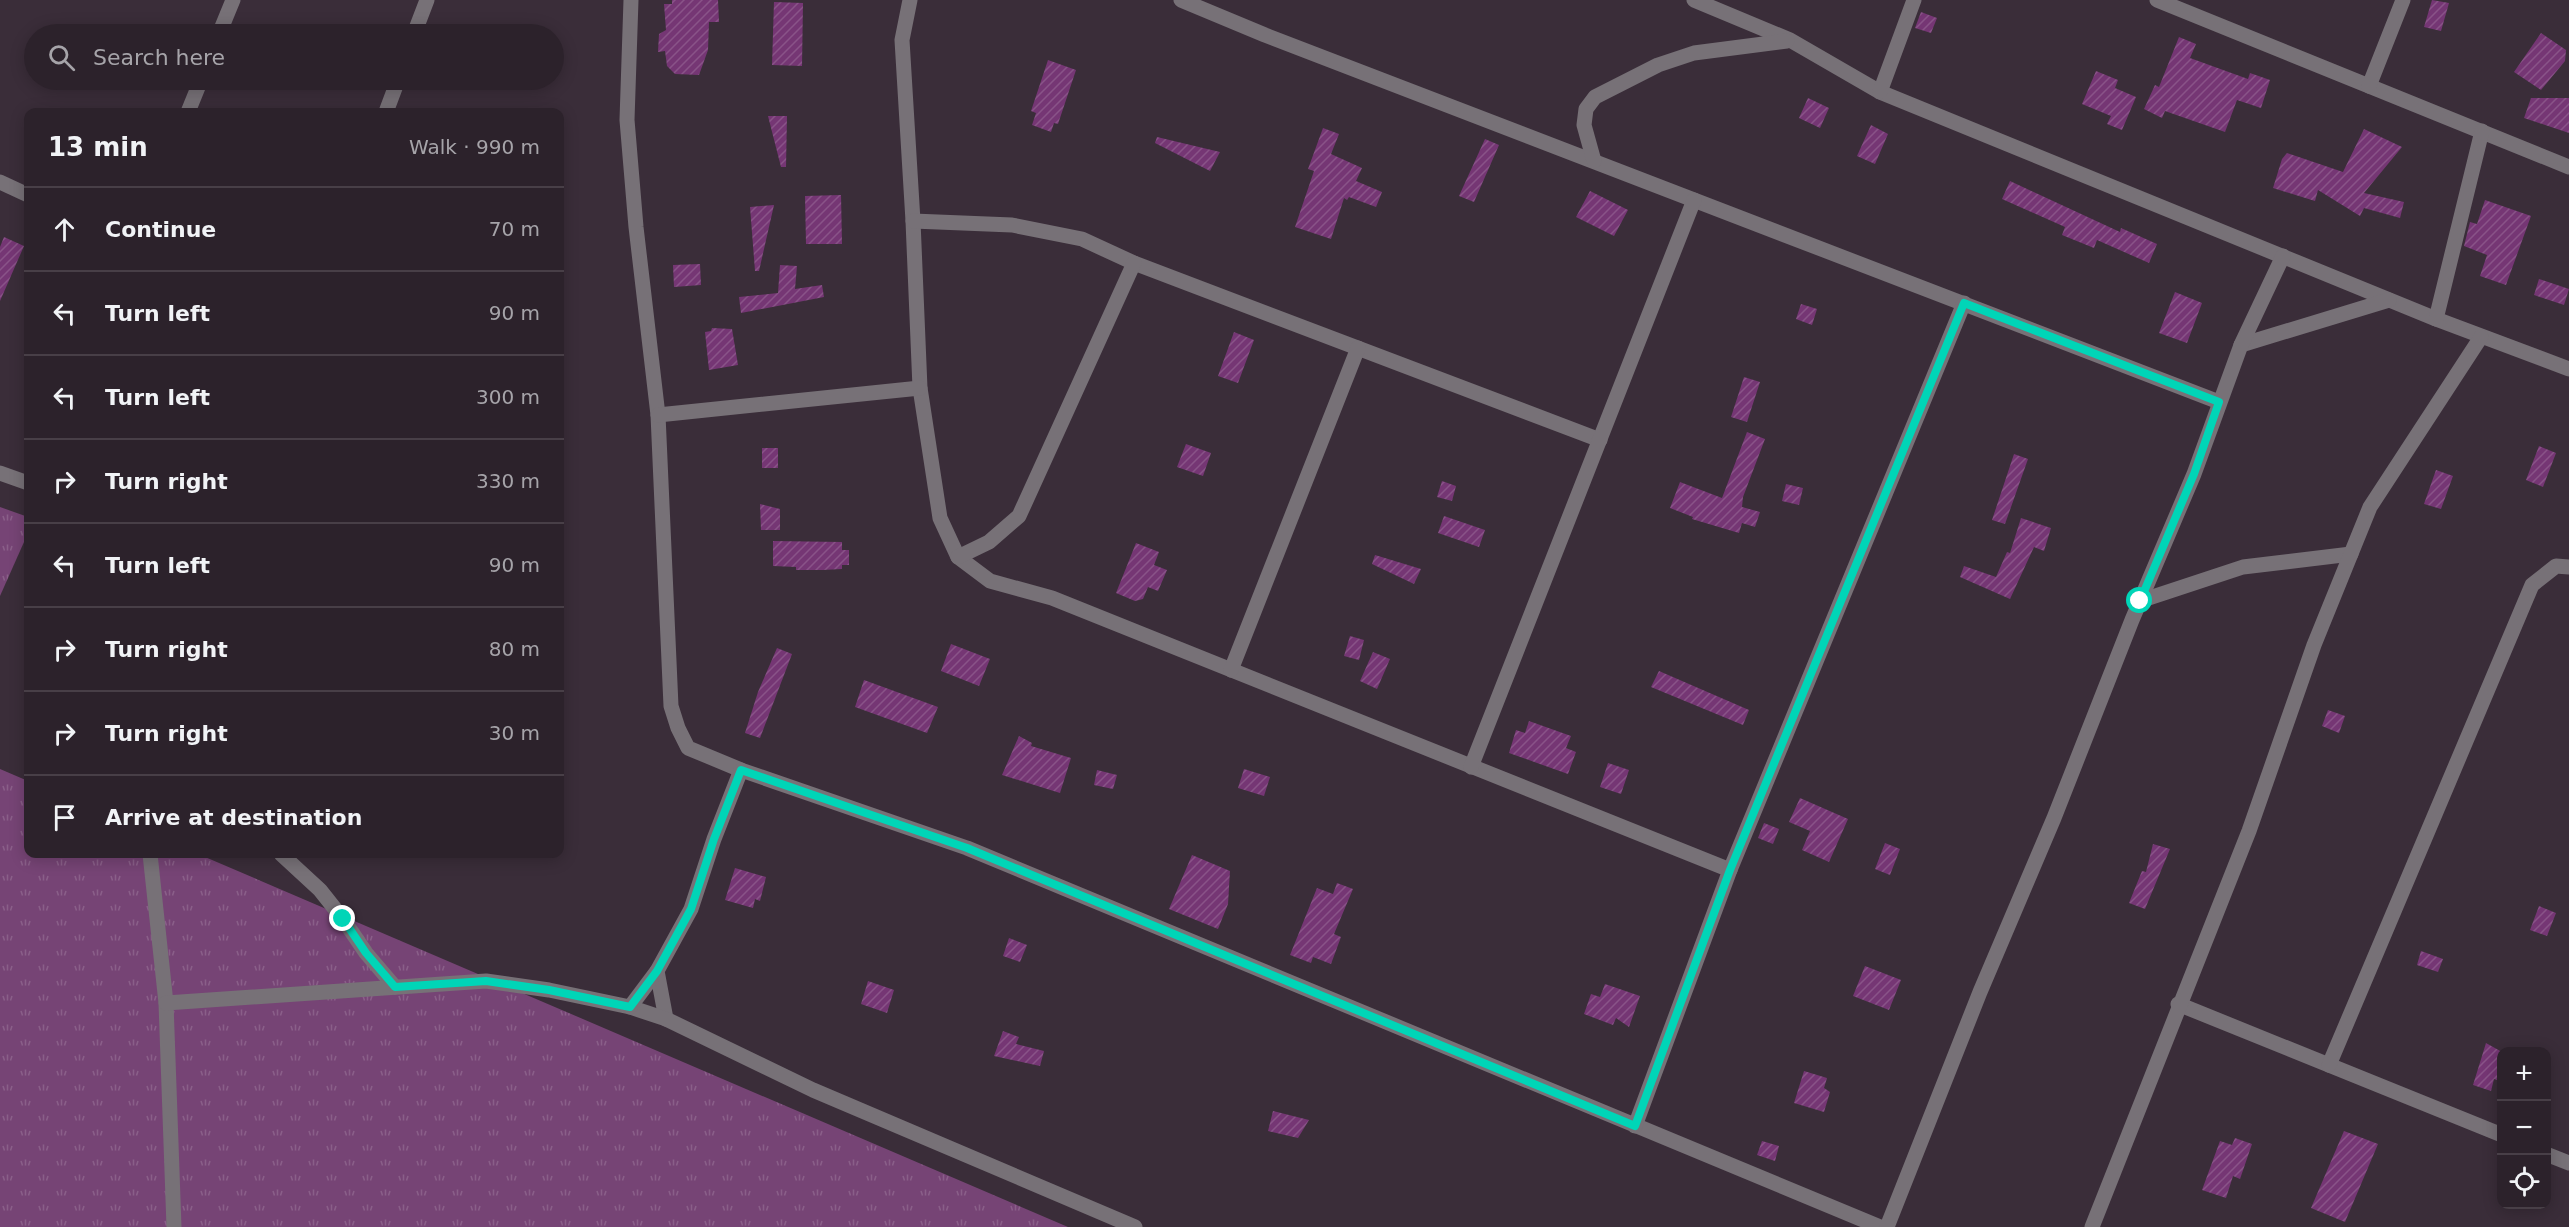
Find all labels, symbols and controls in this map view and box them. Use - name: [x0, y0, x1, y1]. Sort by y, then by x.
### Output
- search box: [24, 24, 564, 90]
- icon: search: [45, 41, 78, 74]
- text: Search here: [93, 45, 225, 70]
- text: 13 min: [48, 132, 148, 162]
- text: Walk · 990 m: [409, 135, 540, 159]
- icon: ahead: [48, 213, 81, 246]
- text: Continue: [105, 217, 216, 242]
- text: 70 m: [489, 217, 540, 241]
- icon: left: [48, 297, 81, 330]
- text: Turn left: [105, 301, 210, 326]
- text: 90 m: [489, 301, 540, 325]
- icon: left: [48, 381, 81, 414]
- text: Turn left: [105, 385, 210, 410]
- text: 300 m: [476, 385, 540, 409]
- icon: right: [48, 465, 81, 498]
- text: Turn right: [105, 469, 228, 494]
- text: 330 m: [476, 469, 540, 493]
- icon: left: [48, 549, 81, 582]
- text: Turn left: [105, 553, 210, 578]
- text: 90 m: [489, 553, 540, 577]
- route start: [2126, 587, 2152, 613]
- icon: right: [48, 633, 81, 666]
- text: Turn right: [105, 637, 228, 662]
- text: 80 m: [489, 637, 540, 661]
- icon: right: [48, 717, 81, 750]
- text: Turn right: [105, 721, 228, 746]
- text: 30 m: [489, 721, 540, 745]
- icon: arrive: [48, 801, 81, 834]
- text: Arrive at destination: [105, 805, 362, 830]
- route end: [329, 905, 355, 931]
- map controls: [2497, 1047, 2551, 1209]
- button: +: [2497, 1047, 2551, 1101]
- button: −: [2497, 1101, 2551, 1155]
- button: locate: [2497, 1155, 2551, 1209]

